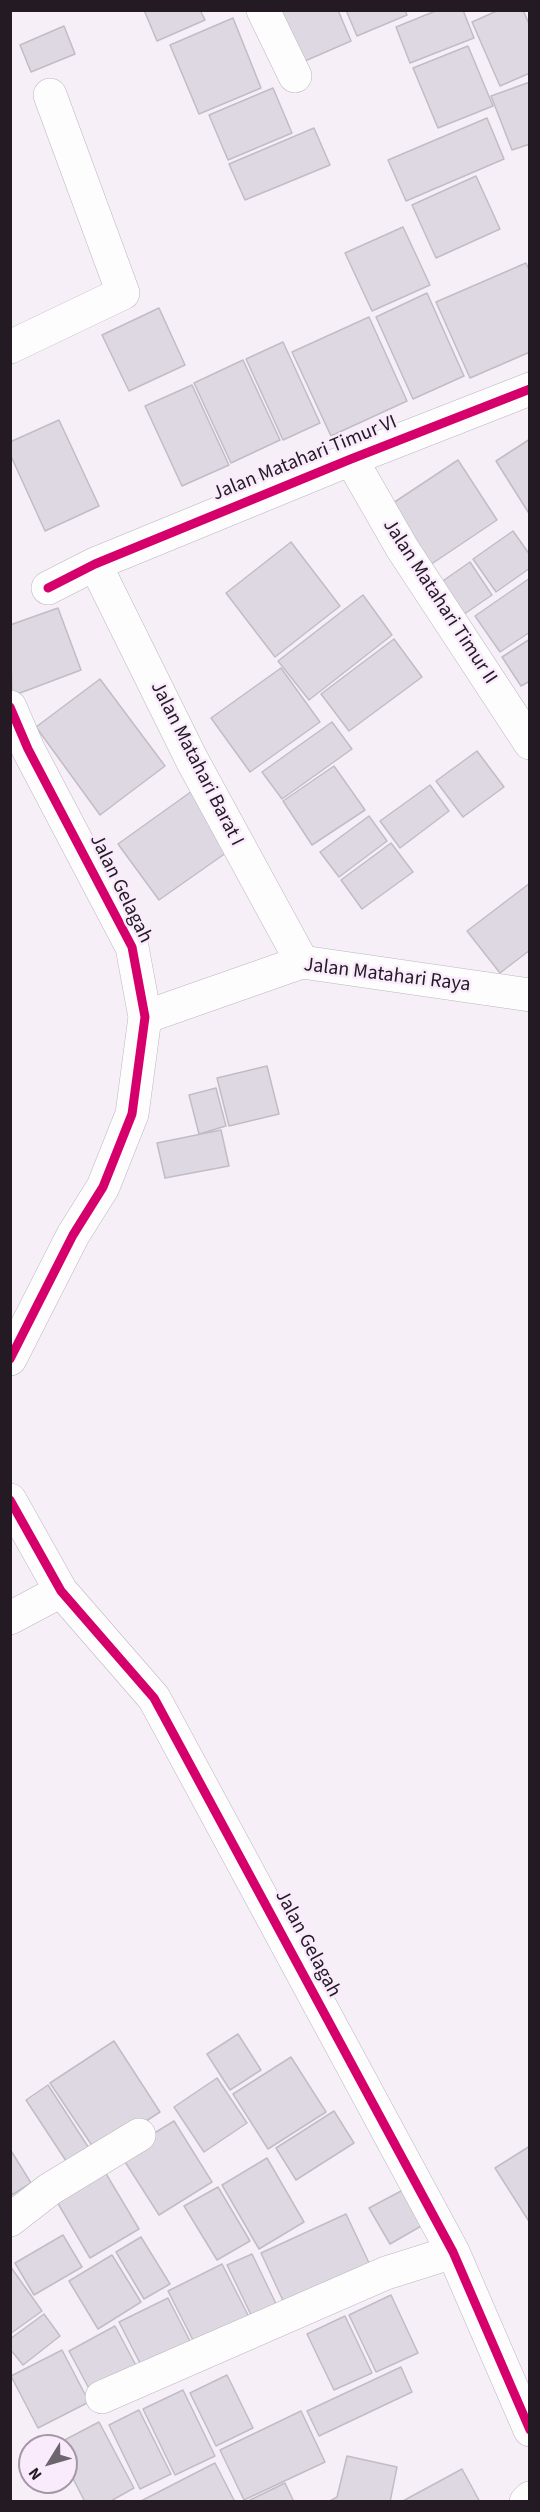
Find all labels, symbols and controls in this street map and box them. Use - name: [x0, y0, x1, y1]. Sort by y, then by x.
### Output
- street label: Jalan Matahari Timur VI: [209, 411, 401, 507]
- street label: Jalan Matahari Timur II: [377, 515, 501, 689]
- street label: Jalan Matahari Barat I: [144, 678, 248, 850]
- street label: Jalan Gelagah: [83, 831, 157, 947]
- street label: Jalan Matahari Raya: [302, 954, 472, 998]
- street label: Jalan Gelagah: [269, 1886, 345, 2002]
- north arrow: [18, 2434, 78, 2494]
- text: N: [23, 2463, 47, 2485]

